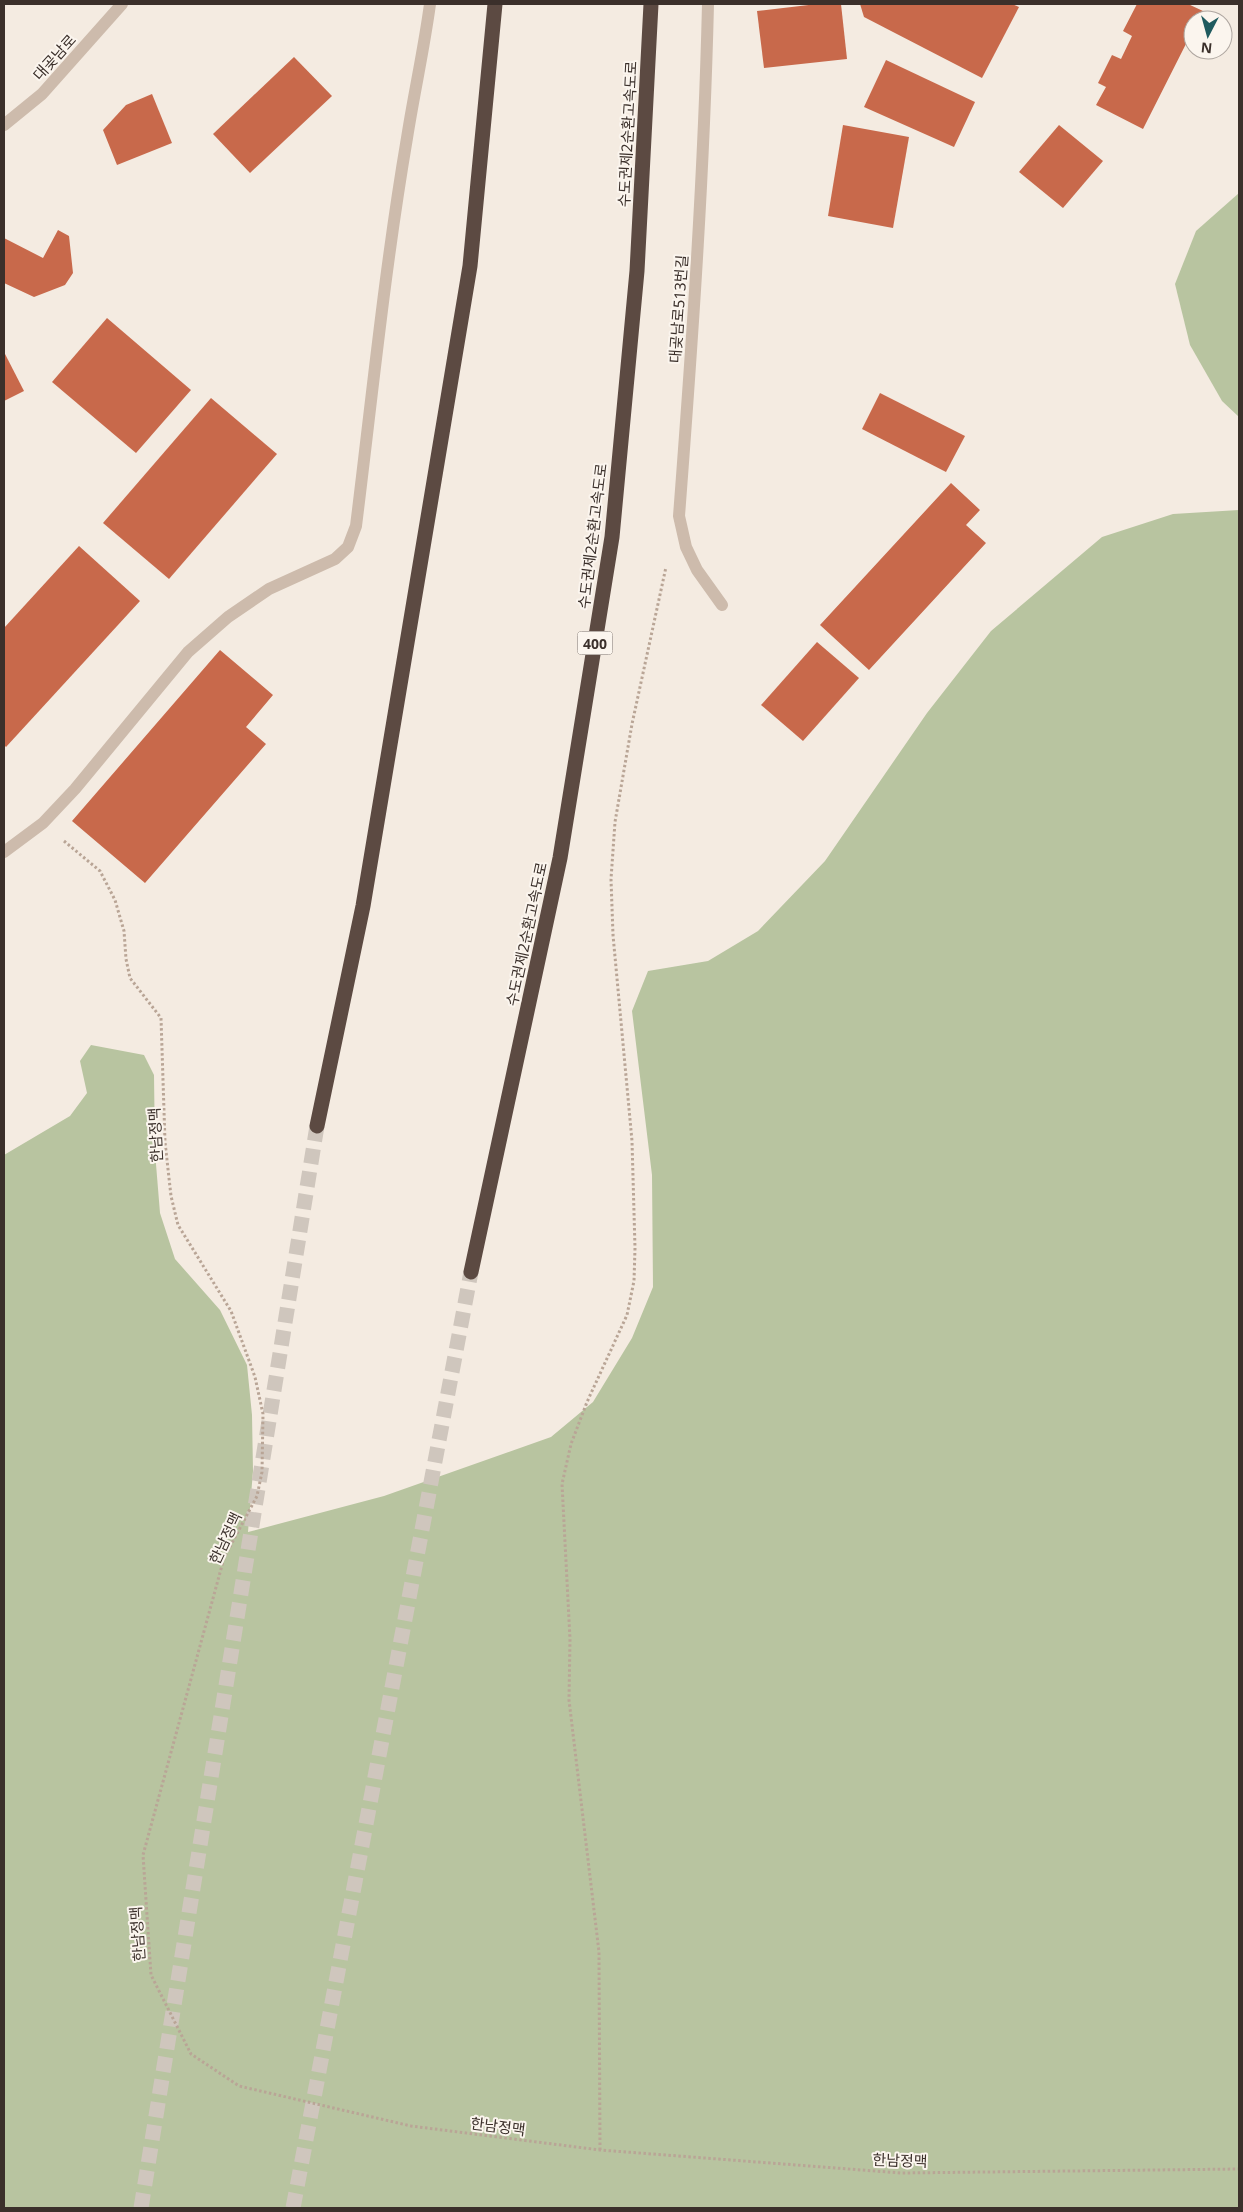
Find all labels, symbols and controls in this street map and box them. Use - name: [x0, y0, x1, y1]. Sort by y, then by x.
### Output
- north arrow: [1183, 10, 1233, 60]
- street label: 대곶남로: [28, 30, 80, 84]
- text: N: [1200, 38, 1213, 58]
- street label: 수도권제2순환고속도로: [613, 60, 641, 208]
- street label: 대곶남로513번길: [664, 254, 692, 364]
- street label: 수도권제2순환고속도로: [573, 462, 611, 610]
- road number: 400: [578, 632, 612, 654]
- street label: 수도권제2순환고속도로: [501, 860, 551, 1008]
- street label: 한남정맥: [144, 1107, 166, 1163]
- street label: 한남정맥: [204, 1509, 246, 1567]
- street label: 한남정맥: [125, 1906, 149, 1962]
- street label: 한남정맥: [469, 2113, 527, 2139]
- street label: 한남정맥: [872, 2149, 928, 2171]

